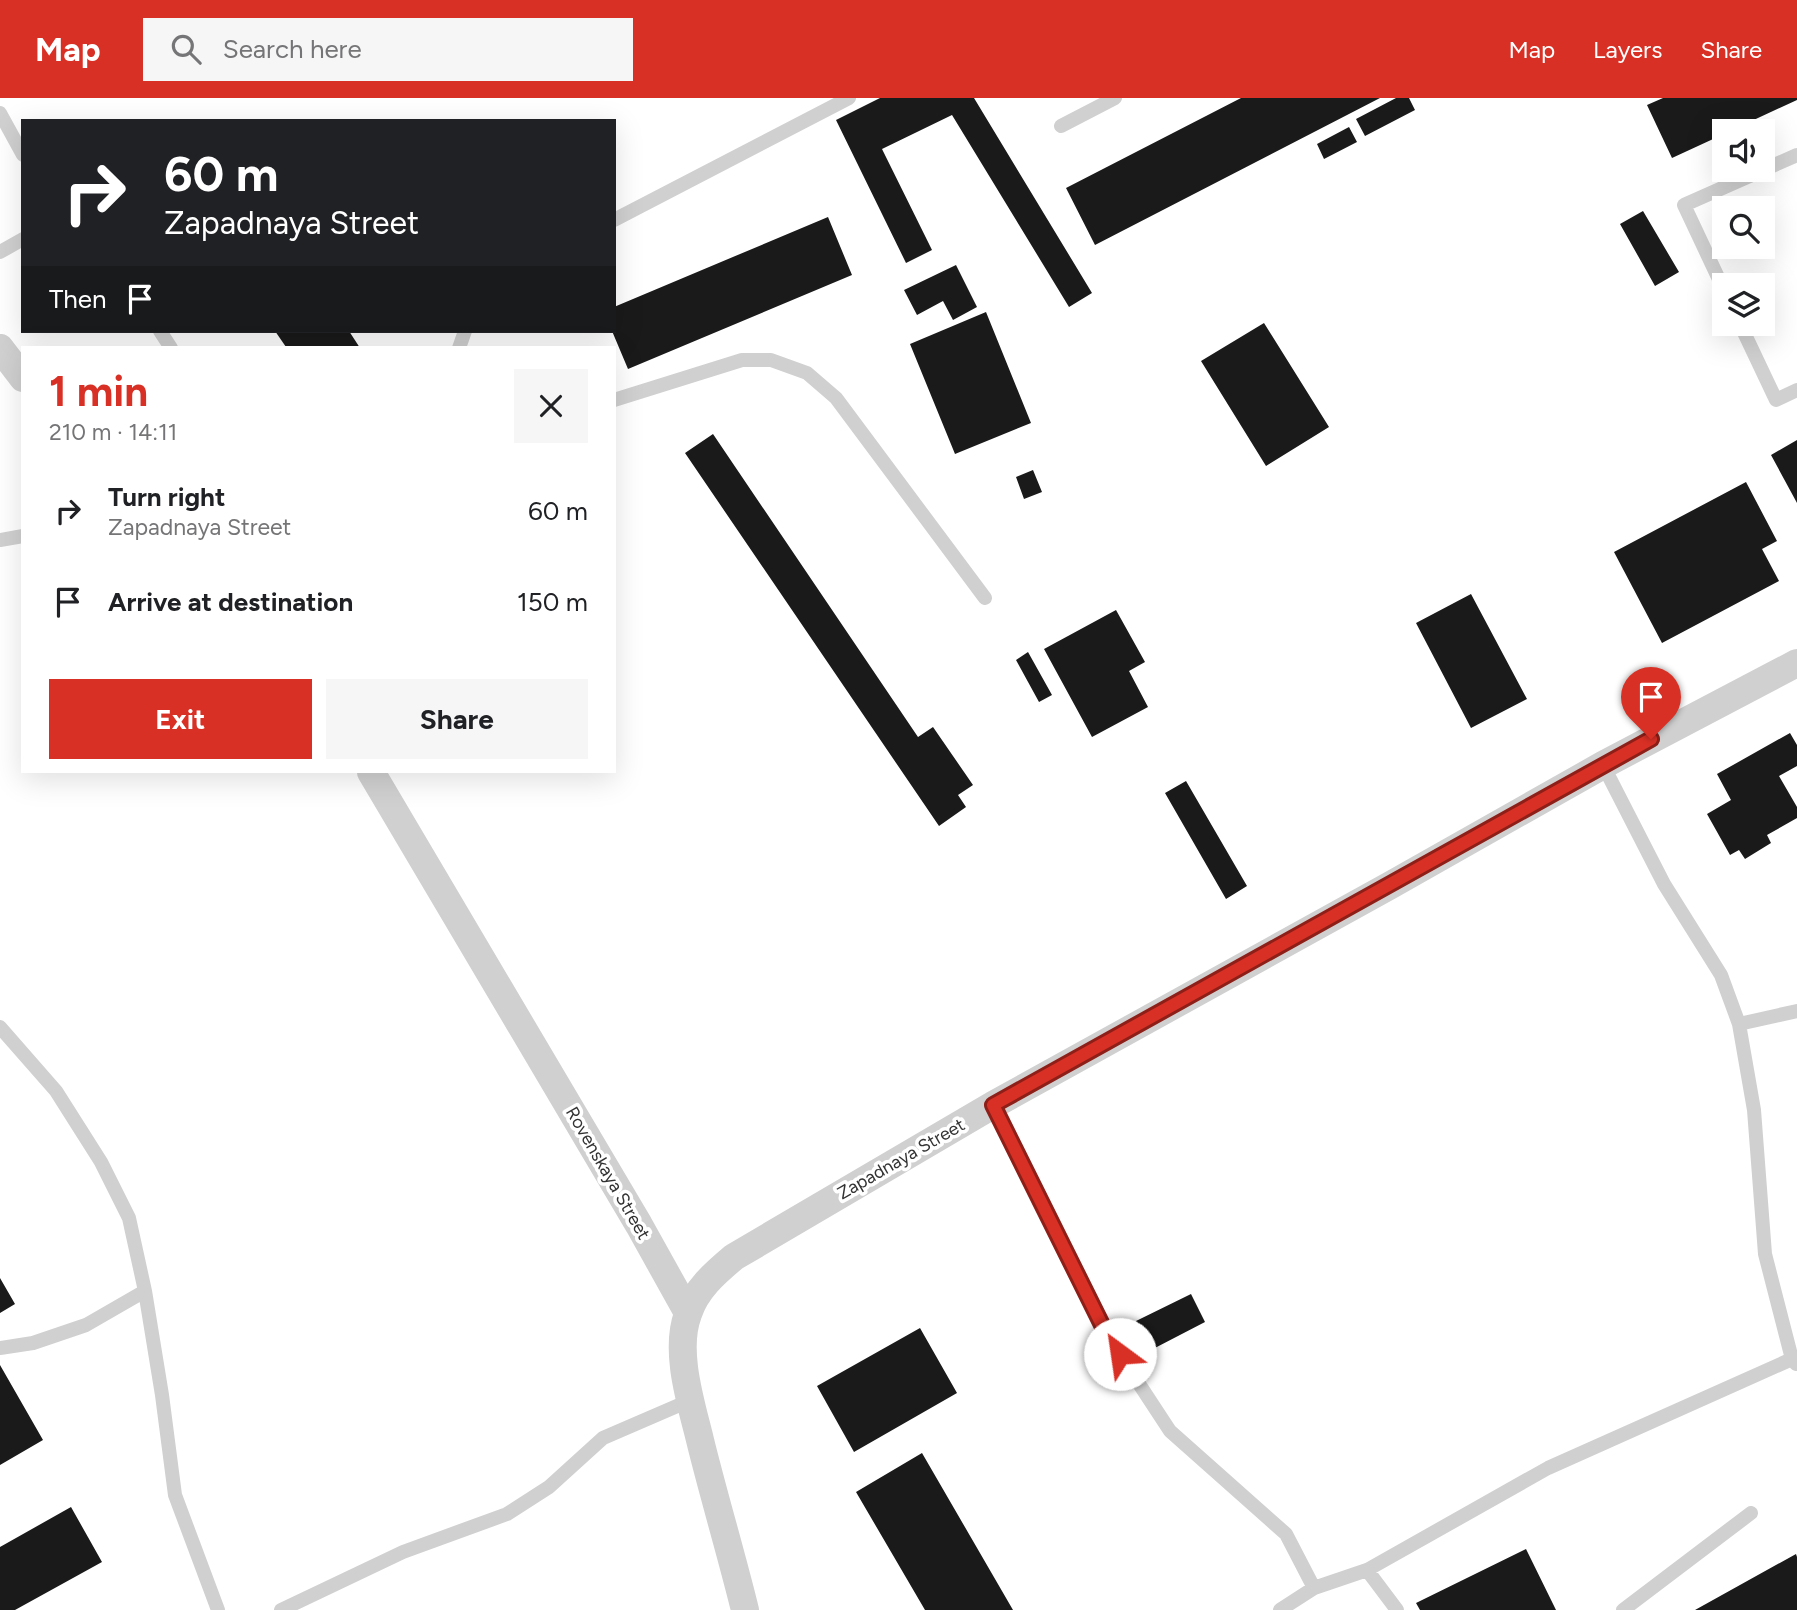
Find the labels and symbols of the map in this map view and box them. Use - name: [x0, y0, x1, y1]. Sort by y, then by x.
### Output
- pin: [1621, 667, 1681, 739]
- street label: Rovenskaya Street: [561, 1103, 655, 1244]
- street label: Zapadnaya Street: [833, 1114, 969, 1204]
- position arrow: [1083, 1317, 1157, 1391]

